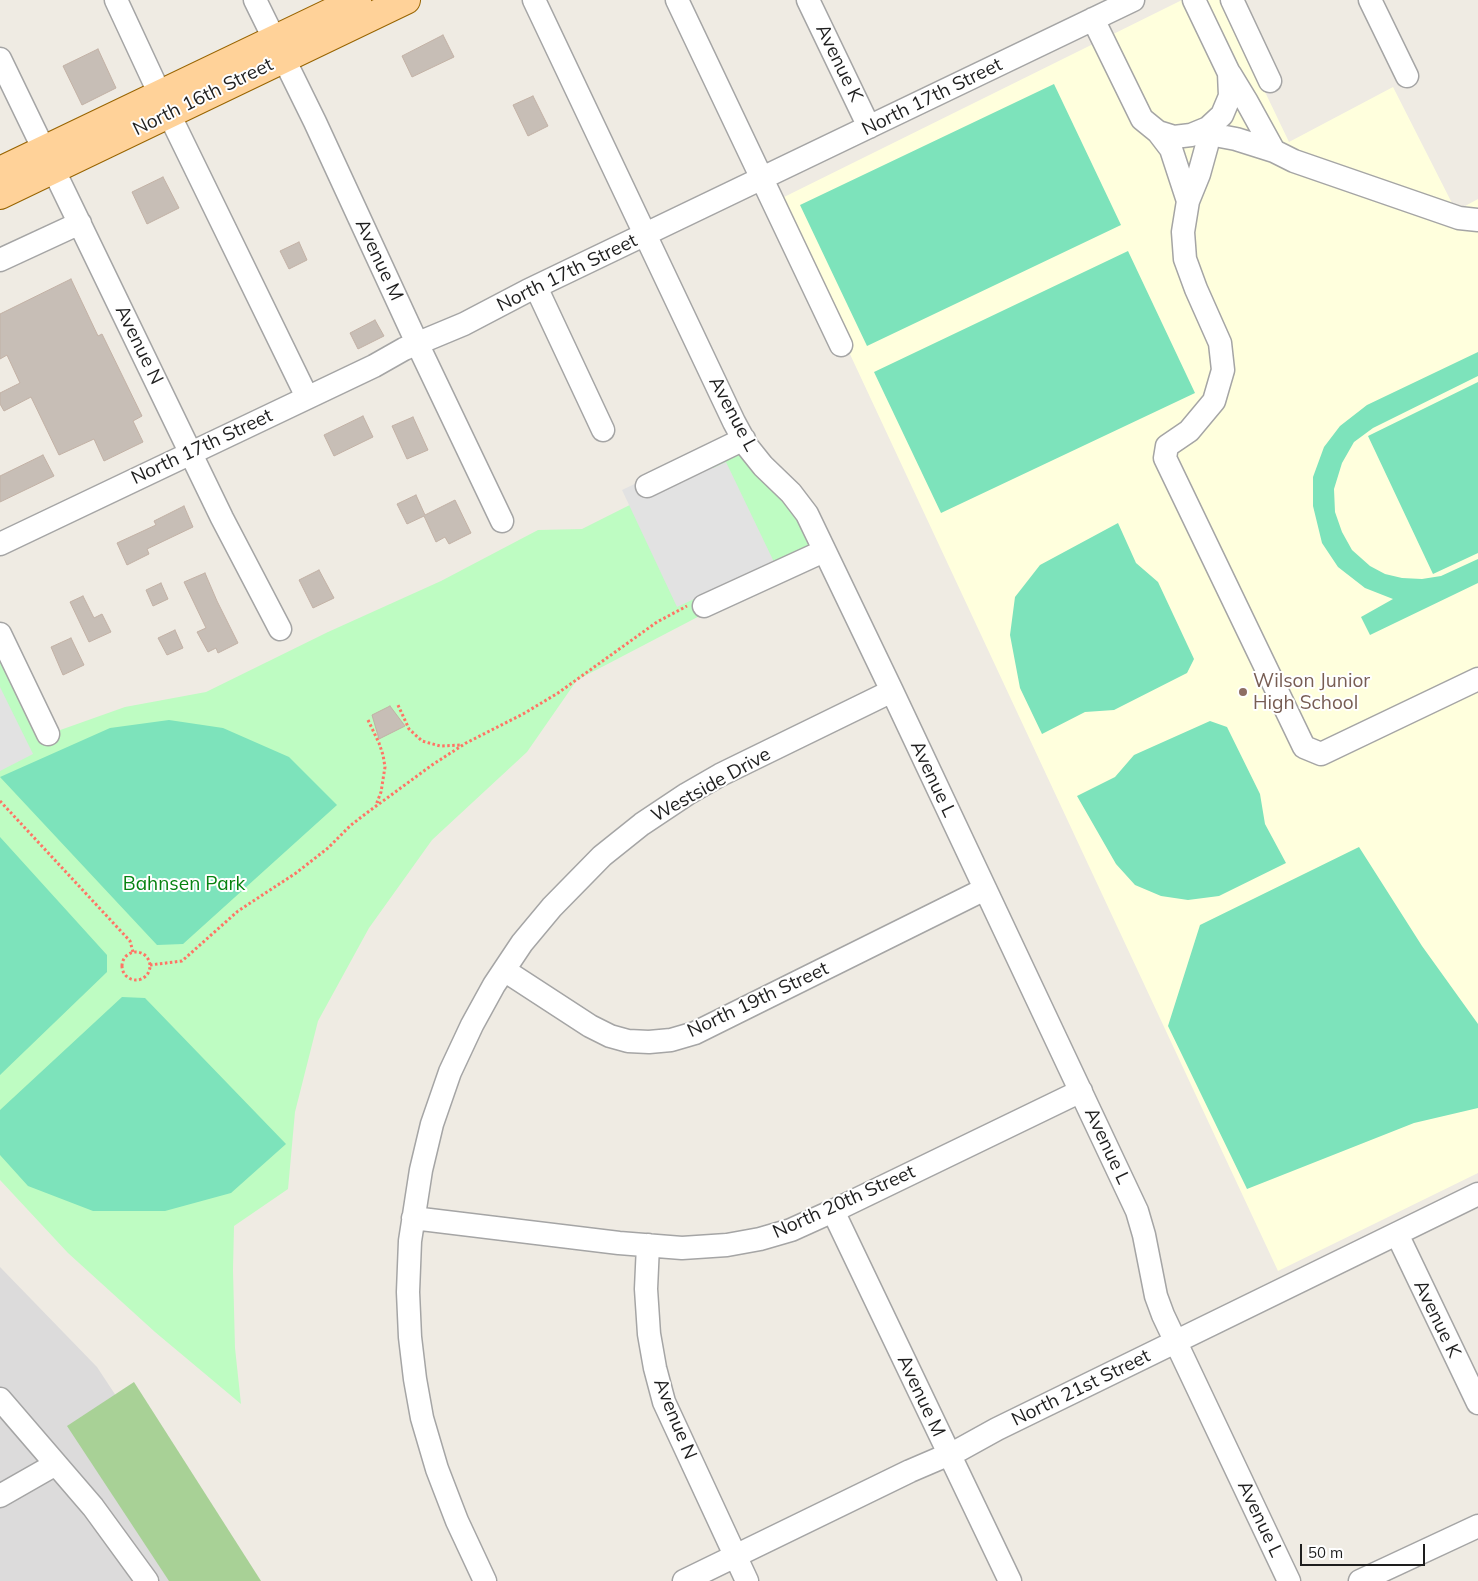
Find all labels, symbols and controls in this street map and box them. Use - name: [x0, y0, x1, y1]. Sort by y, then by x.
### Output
- street label: Avenue K: [811, 21, 867, 105]
- street label: North 16th Street: [129, 53, 277, 141]
- street label: North 17th Street: [858, 53, 1006, 141]
- street label: Avenue M: [350, 216, 408, 304]
- street label: North 17th Street: [493, 229, 641, 317]
- street label: Avenue N: [110, 302, 168, 388]
- street label: Avenue L: [704, 373, 762, 455]
- street label: North 17th Street: [128, 404, 276, 490]
- place label: Wilson Junior High School: [1253, 670, 1370, 714]
- marker: Wilson Junior High School: [1237, 686, 1249, 698]
- street label: Avenue L: [905, 737, 961, 821]
- street label: Westside Drive: [647, 743, 775, 827]
- park label: Bahnsen Park: [123, 873, 245, 895]
- street label: North 19th Street: [684, 957, 832, 1043]
- street label: Avenue L: [1079, 1104, 1135, 1188]
- street label: North 20th Street: [769, 1160, 919, 1244]
- street label: Avenue K: [1409, 1277, 1465, 1361]
- street label: North 21st Street: [1008, 1345, 1154, 1431]
- street label: Avenue M: [892, 1352, 950, 1440]
- street label: Avenue N: [648, 1375, 702, 1463]
- street label: Avenue L: [1232, 1477, 1288, 1561]
- scale bar: [1303, 1534, 1428, 1566]
- text: 50 m: [1308, 1543, 1343, 1562]

